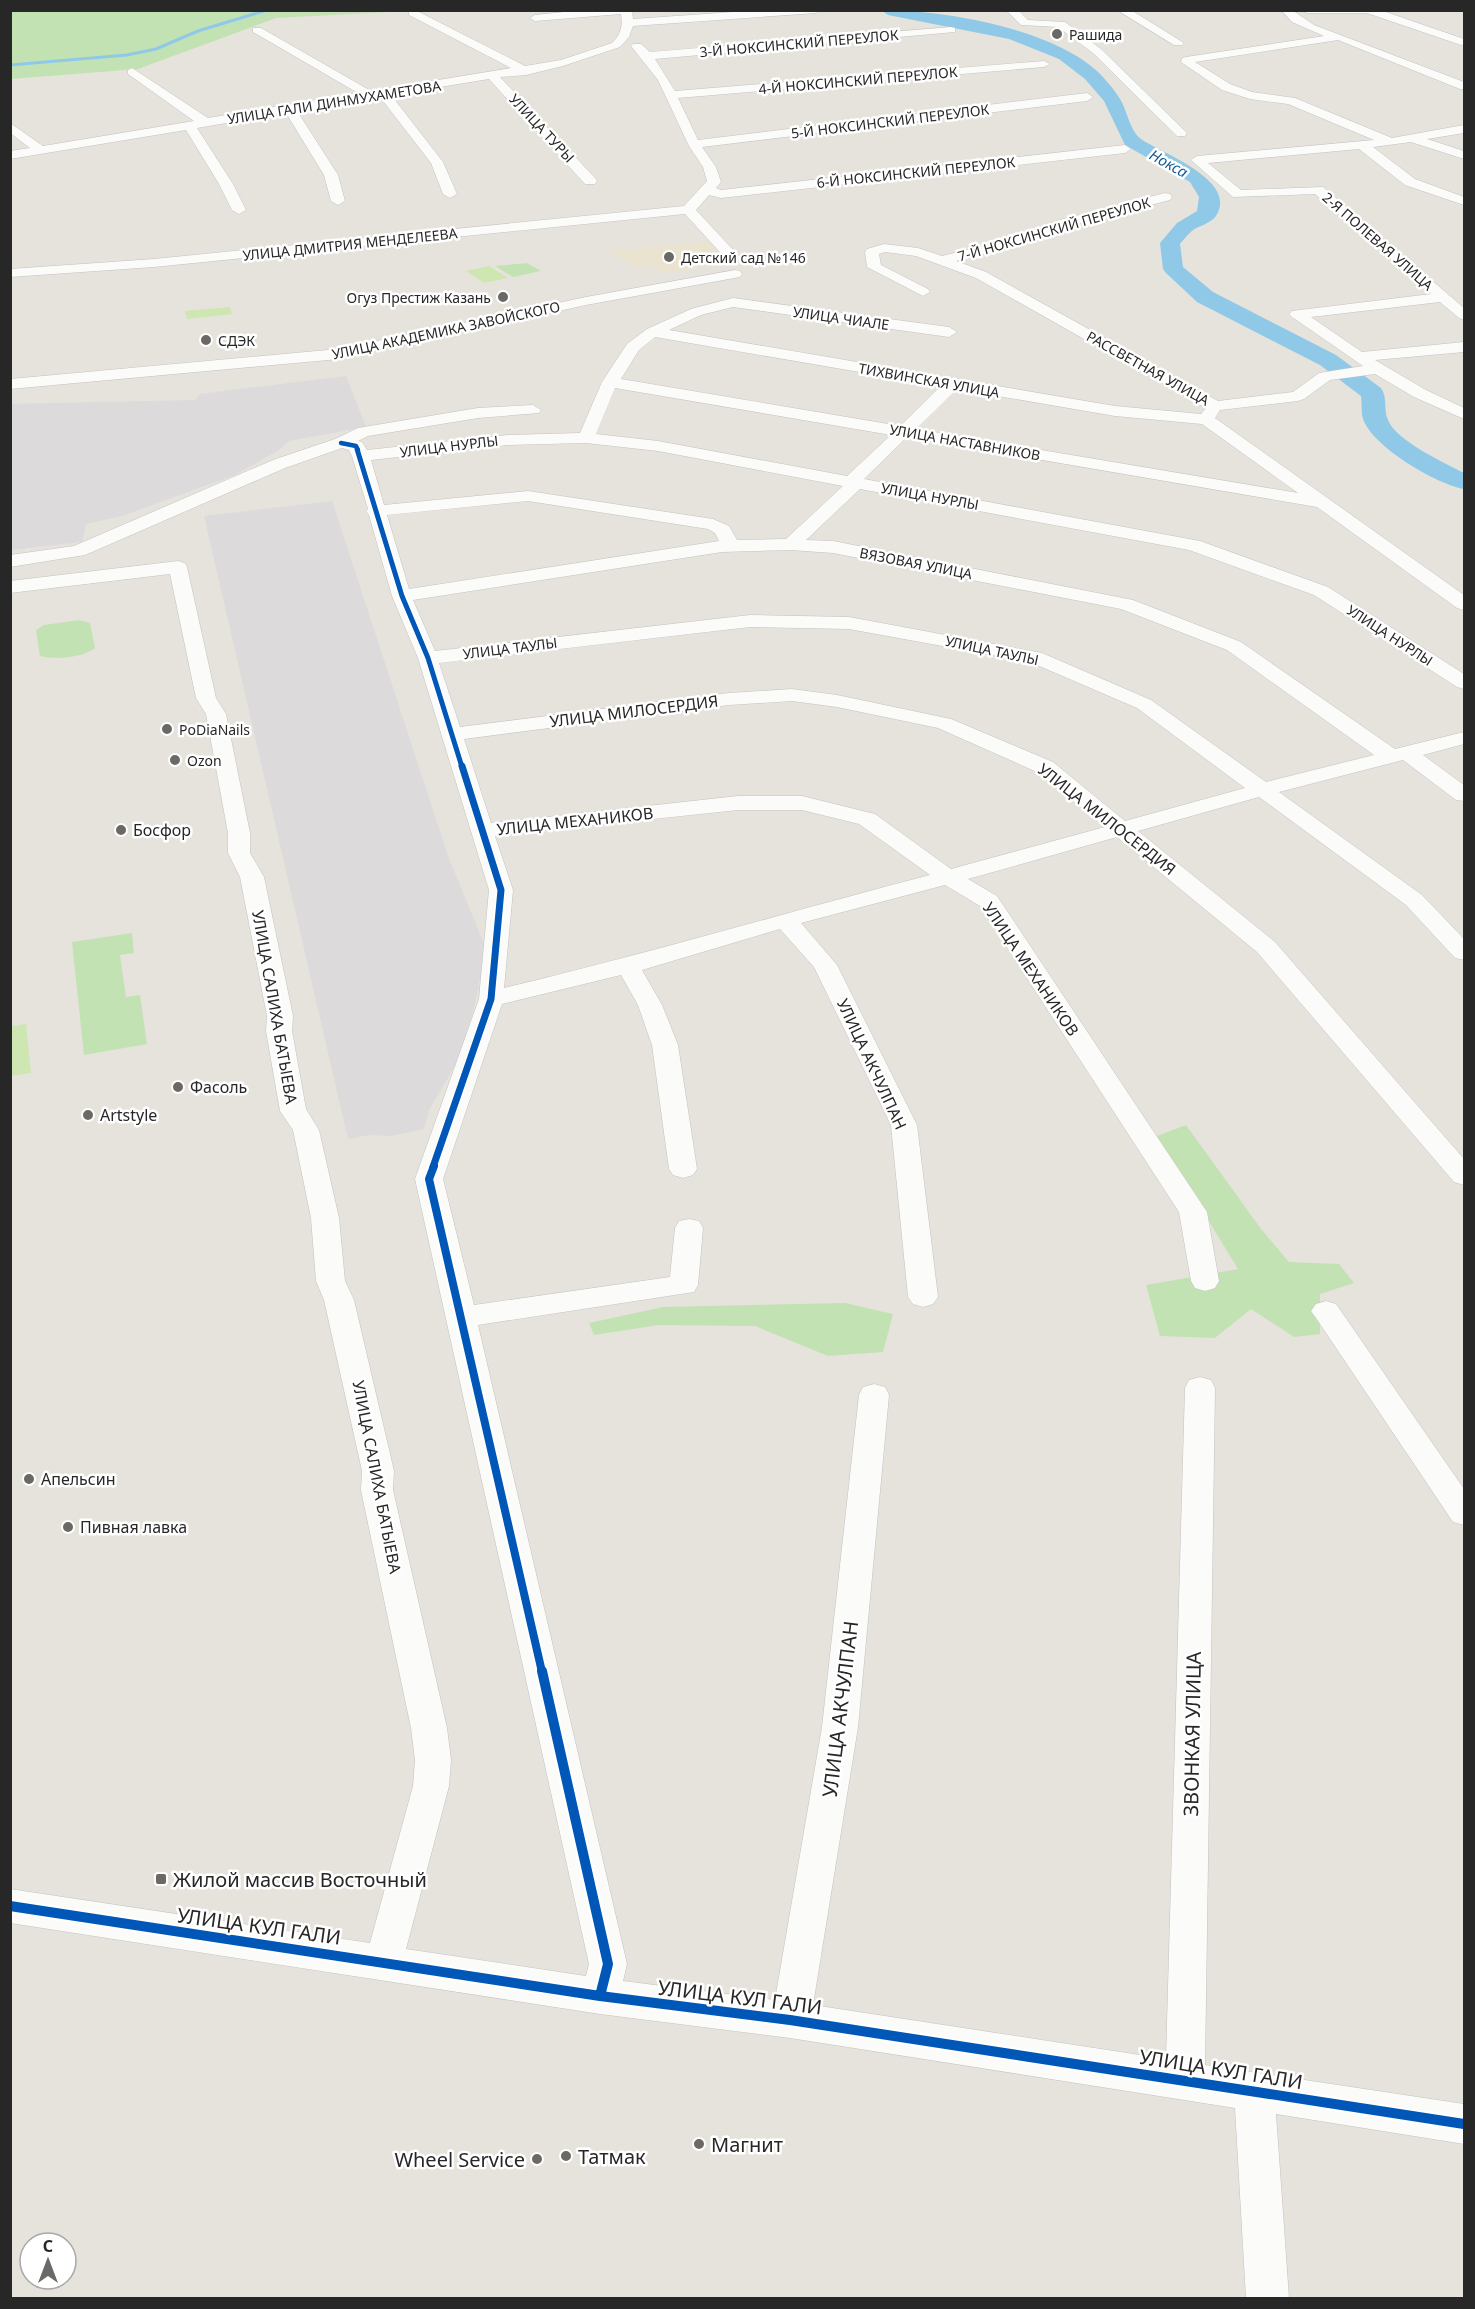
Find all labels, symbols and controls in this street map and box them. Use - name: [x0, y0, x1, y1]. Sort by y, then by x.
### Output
- street label: 3-Й НОКСИНСКИЙ ПЕРЕУЛОК: [699, 25, 899, 61]
- place label: Рашида: [1069, 25, 1122, 44]
- marker: Рашида: [1050, 27, 1064, 41]
- street label: 4-Й НОКСИНСКИЙ ПЕРЕУЛОК: [758, 62, 958, 98]
- street label: УЛИЦА ГАЛИ ДИНМУХАМЕТОВА: [226, 76, 442, 128]
- street label: УЛИЦА ТУРЫ: [505, 90, 579, 166]
- street label: 5-Й НОКСИНСКИЙ ПЕРЕУЛОК: [790, 99, 990, 143]
- water label: Нокса: [1146, 144, 1192, 182]
- street label: 6-Й НОКСИНСКИЙ ПЕРЕУЛОК: [816, 152, 1016, 192]
- street label: 2-Я ПОЛЕВАЯ УЛИЦА: [1319, 188, 1437, 294]
- street label: 7-Й НОКСИНСКИЙ ПЕРЕУЛОК: [955, 192, 1153, 266]
- street label: УЛИЦА ДМИТРИЯ МЕНДЕЛЕЕВА: [242, 223, 458, 265]
- place label: Детский сад №146: [681, 248, 806, 267]
- marker: Детский сад №146: [662, 250, 676, 264]
- place label: Огуз Престиж Казань: [347, 288, 491, 307]
- marker: Огуз Престиж Казань: [496, 290, 510, 304]
- street label: УЛИЦА АКАДЕМИКА ЗАВОЙСКОГО: [330, 297, 562, 363]
- street label: УЛИЦА ЧИАЛЕ: [792, 302, 890, 334]
- street label: РАССВЕТНАЯ УЛИЦА: [1083, 326, 1213, 410]
- place label: СДЭК: [218, 331, 255, 350]
- marker: СДЭК: [199, 333, 213, 347]
- street label: ТИХВИНСКАЯ УЛИЦА: [857, 358, 1001, 402]
- street label: УЛИЦА НАСТАВНИКОВ: [888, 419, 1042, 465]
- street label: УЛИЦА НУРЛЫ: [399, 431, 499, 461]
- street label: УЛИЦА НУРЛЫ: [880, 478, 980, 514]
- street label: ВЯЗОВАЯ УЛИЦА: [858, 543, 974, 583]
- street label: УЛИЦА НУРЛЫ: [1343, 600, 1437, 670]
- street label: УЛИЦА ТАУЛЫ: [944, 631, 1040, 669]
- street label: УЛИЦА ТАУЛЫ: [462, 633, 558, 663]
- street label: УЛИЦА МИЛОСЕРДИЯ: [548, 690, 720, 732]
- place label: PoDiaNails: [179, 720, 250, 739]
- marker: PoDiaNails: [160, 722, 174, 736]
- place label: Ozon: [187, 751, 222, 770]
- marker: Ozon: [168, 753, 182, 767]
- street label: УЛИЦА МИЛОСЕРДИЯ: [1033, 758, 1181, 880]
- street label: УЛИЦА МЕХАНИКОВ: [496, 802, 654, 840]
- place label: Босфор: [133, 819, 191, 841]
- marker: Босфор: [114, 823, 128, 837]
- street label: УЛИЦА МЕХАНИКОВ: [978, 898, 1084, 1040]
- street label: УЛИЦА САЛИХА БАТЫЕВА: [247, 908, 303, 1106]
- street label: УЛИЦА АКЧУЛПАН: [832, 995, 912, 1133]
- place label: Фасоль: [190, 1076, 247, 1098]
- marker: Фасоль: [171, 1080, 185, 1094]
- place label: Artstyle: [100, 1104, 157, 1126]
- marker: Artstyle: [81, 1108, 95, 1122]
- street label: УЛИЦА САЛИХА БАТЫЕВА: [347, 1379, 407, 1576]
- place label: Апельсин: [41, 1468, 115, 1490]
- marker: Апельсин: [22, 1472, 36, 1486]
- place label: Пивная лавка: [80, 1516, 187, 1538]
- marker: Пивная лавка: [61, 1520, 75, 1534]
- street label: УЛИЦА АКЧУЛПАН: [816, 1619, 864, 1799]
- street label: ЗВОНКАЯ УЛИЦА: [1177, 1651, 1207, 1817]
- place label: Жилой массив Восточный: [173, 1866, 427, 1893]
- marker: Жилой массив Восточный: [154, 1872, 168, 1886]
- street label: УЛИЦА КУЛ ГАЛИ: [175, 1901, 343, 1951]
- street label: УЛИЦА КУЛ ГАЛИ: [656, 1974, 824, 2020]
- street label: УЛИЦА КУЛ ГАЛИ: [1137, 2043, 1305, 2095]
- place label: Магнит: [711, 2131, 783, 2158]
- marker: Магнит: [692, 2137, 706, 2151]
- place label: Татмак: [578, 2143, 646, 2170]
- place label: Wheel Service: [394, 2146, 525, 2173]
- marker: Татмак: [559, 2149, 573, 2163]
- marker: Wheel Service: [530, 2152, 544, 2166]
- north arrow: [18, 2231, 78, 2291]
- text: С: [43, 2235, 53, 2257]

